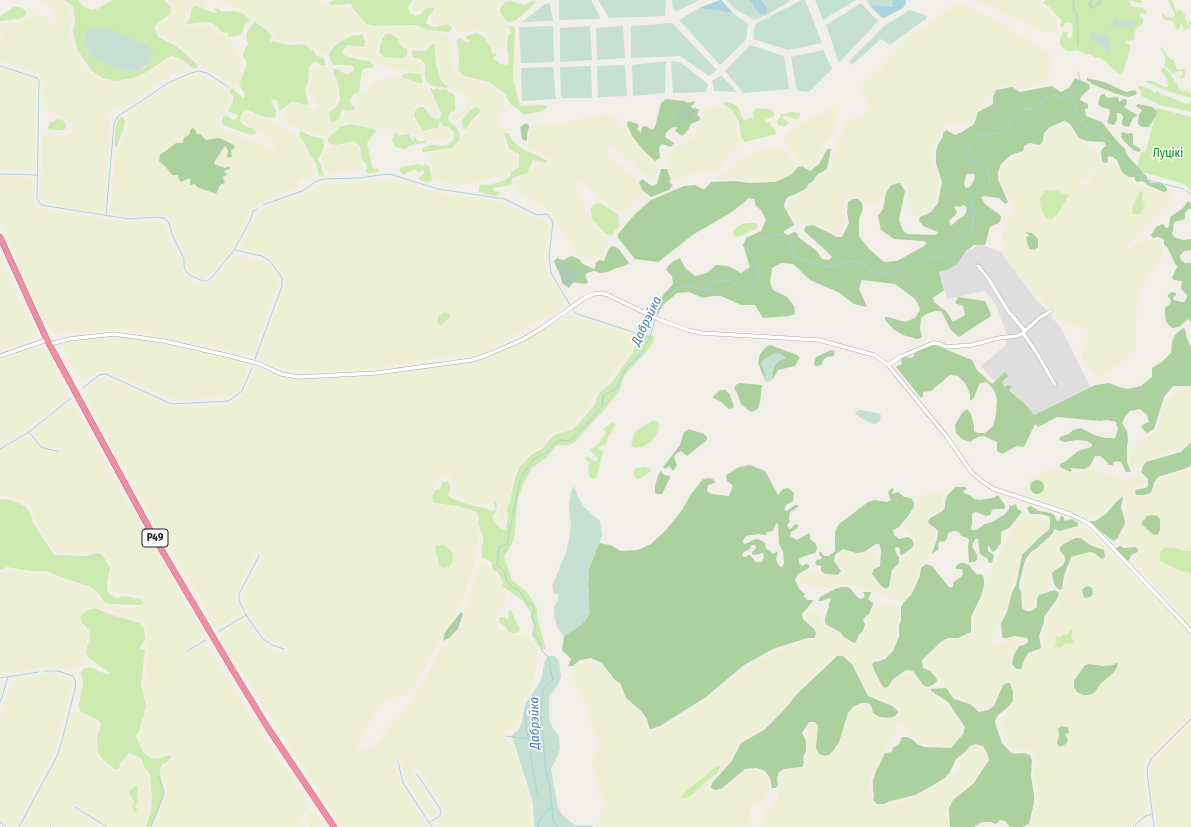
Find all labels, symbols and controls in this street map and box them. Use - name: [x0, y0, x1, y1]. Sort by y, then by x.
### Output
- park label: Луцікі: [1153, 147, 1183, 161]
- water label: Дабрэйка: [628, 294, 666, 348]
- road number: Р49: [142, 529, 168, 547]
- water label: Дабрэйка: [527, 697, 543, 749]

